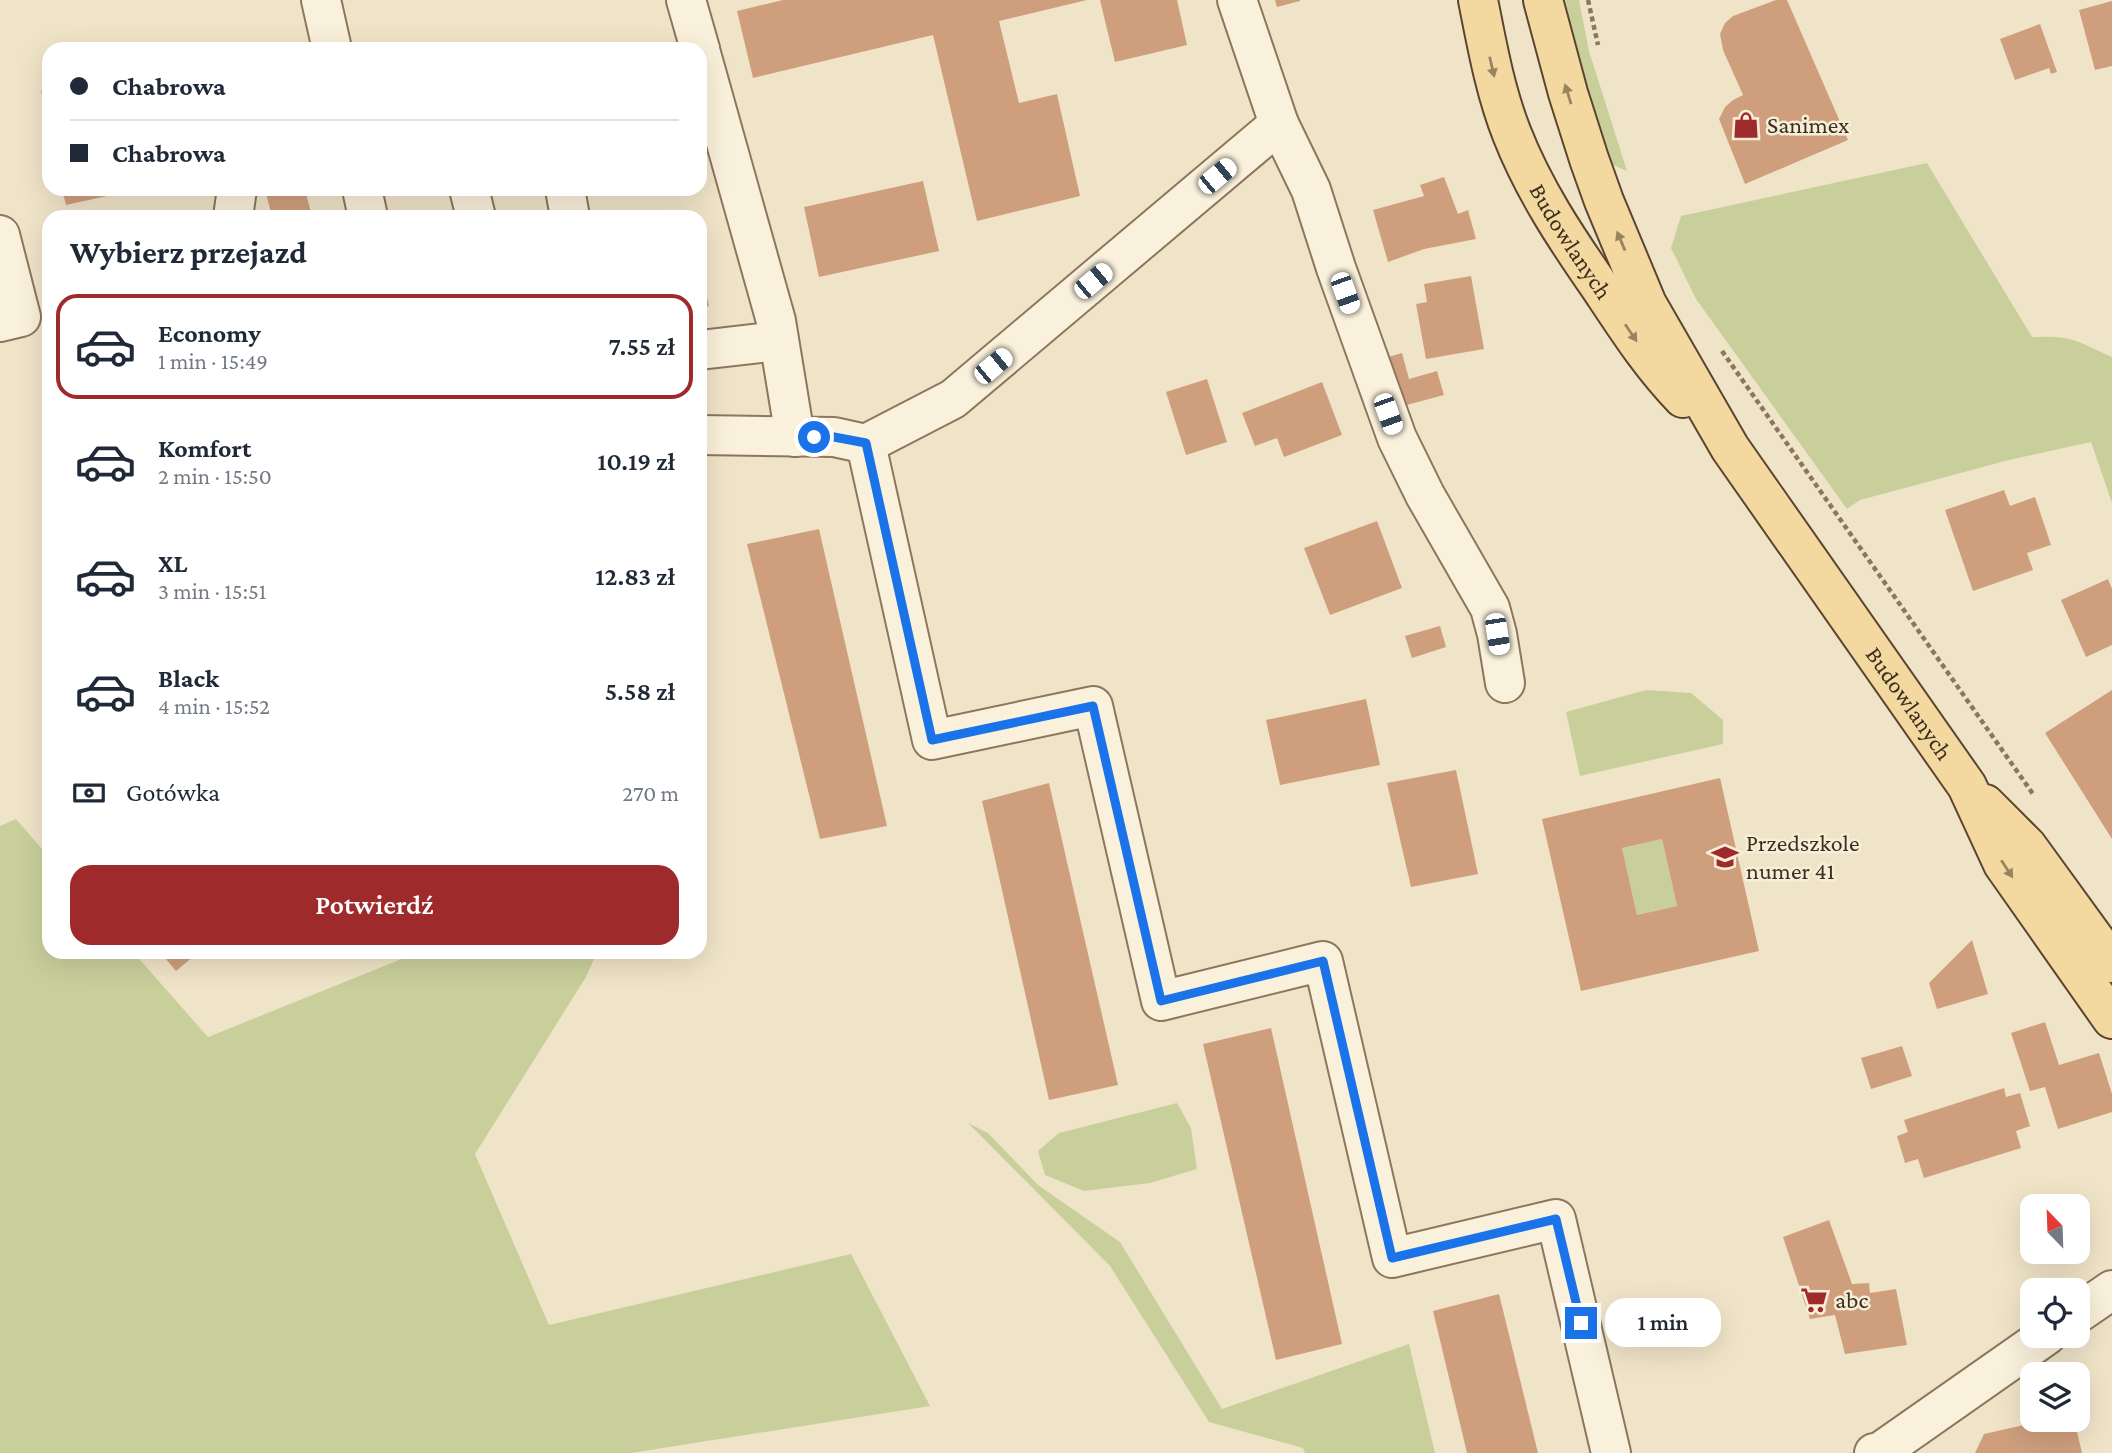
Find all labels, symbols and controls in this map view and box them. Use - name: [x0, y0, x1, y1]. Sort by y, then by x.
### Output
- one-way arrow: [1487, 56, 1498, 78]
- text: Chabrowa: [112, 72, 226, 101]
- one-way arrow: [1563, 83, 1573, 104]
- shop icon: Sanimex: [1731, 110, 1761, 140]
- place label: Sanimex: [1767, 111, 1849, 138]
- text: Chabrowa: [112, 139, 226, 168]
- car: [1195, 154, 1240, 198]
- street label: Budowlanych: [1524, 179, 1618, 304]
- one-way arrow: [1615, 231, 1626, 252]
- text: Wybierz przejazd: [70, 234, 307, 270]
- car: [1071, 259, 1116, 303]
- car: [1328, 270, 1363, 316]
- icon: car: [74, 315, 137, 378]
- text: Economy: [158, 319, 261, 348]
- one-way arrow: [1624, 324, 1638, 342]
- text: 7.55 zł: [609, 332, 675, 361]
- car: [971, 344, 1016, 388]
- text: 1 min · 15:49: [158, 348, 268, 374]
- car: [1371, 391, 1406, 437]
- route start: [798, 421, 830, 453]
- icon: car: [74, 430, 137, 493]
- text: Komfort: [158, 434, 251, 463]
- text: 10.19 zł: [597, 447, 675, 476]
- text: 2 min · 15:50: [158, 463, 272, 489]
- icon: car: [74, 545, 137, 608]
- text: XL: [158, 549, 187, 578]
- text: 12.83 zł: [595, 562, 675, 591]
- text: 3 min · 15:51: [158, 578, 266, 604]
- car: [1484, 612, 1511, 656]
- street label: Budowlanych: [1861, 641, 1959, 765]
- icon: car: [74, 660, 137, 723]
- text: Black: [158, 664, 219, 693]
- text: 5.58 zł: [605, 677, 675, 706]
- text: 4 min · 15:52: [158, 693, 270, 719]
- icon: cash: [70, 774, 108, 812]
- text: Gotówka: [126, 778, 220, 807]
- text: 270 m: [622, 780, 679, 806]
- place label: Przedszkole numer 41: [1746, 829, 1859, 884]
- school or university icon: Przedszkole numer 41: [1710, 842, 1740, 872]
- one-way arrow: [2001, 859, 2014, 879]
- button: Potwierdź: [70, 865, 679, 945]
- north arrow: [2020, 1194, 2090, 1264]
- map controls: [2020, 1194, 2090, 1432]
- button: locate: [2020, 1278, 2090, 1348]
- supermarket icon: abc: [1799, 1285, 1829, 1315]
- place label: abc: [1835, 1286, 1868, 1313]
- callout: 1 min: [1606, 1298, 1721, 1348]
- route end: [1565, 1307, 1597, 1339]
- text: 1 min: [1637, 1309, 1689, 1335]
- button: layers: [2020, 1362, 2090, 1432]

